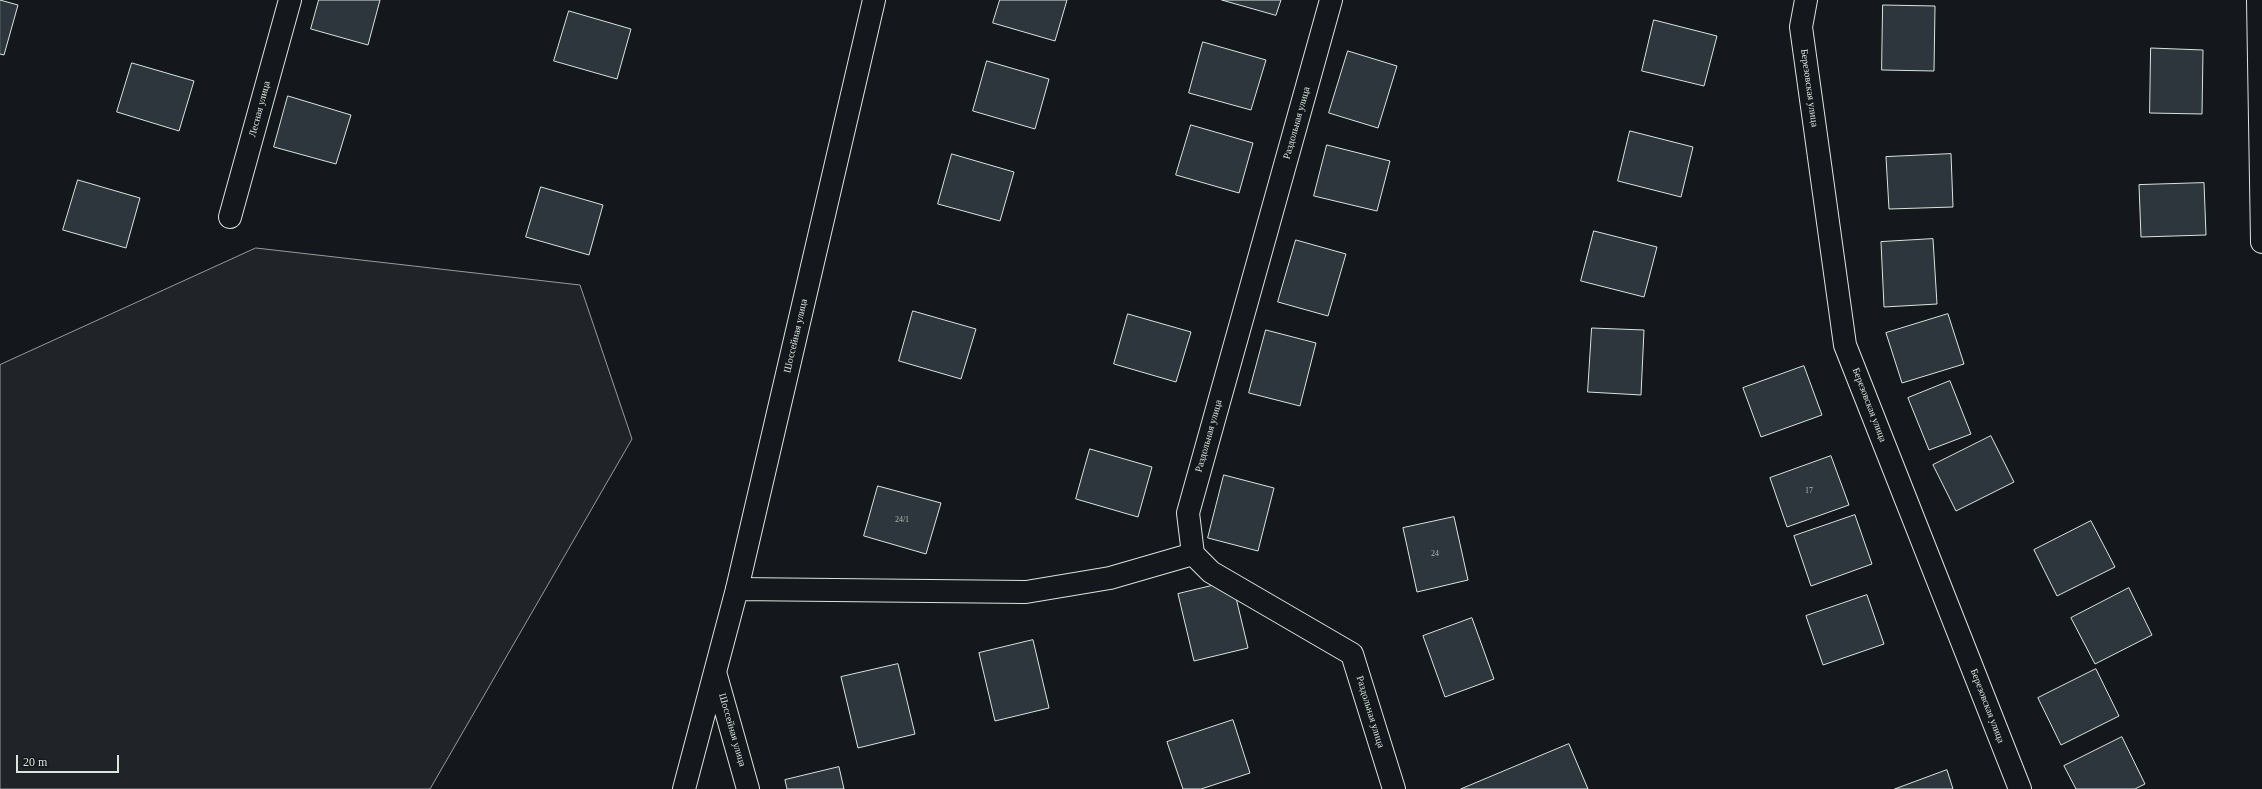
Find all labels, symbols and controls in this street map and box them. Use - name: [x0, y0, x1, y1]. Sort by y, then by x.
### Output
- street label: Березовская улица: [1798, 48, 1820, 128]
- street label: Лесная улица: [247, 80, 273, 138]
- street label: Раздольная улица: [1281, 85, 1313, 161]
- street label: Шоссейная улица: [782, 298, 810, 374]
- street label: Березовская улица: [1849, 366, 1889, 444]
- street label: Раздольная улица: [1193, 398, 1225, 474]
- house number: 17: [1805, 486, 1813, 496]
- house number: 24/1: [895, 515, 909, 525]
- house number: 24: [1431, 549, 1439, 559]
- street label: Березовская улица: [1967, 667, 2007, 745]
- street label: Раздольная улица: [1353, 674, 1387, 750]
- street label: Шоссейная улица: [716, 692, 748, 768]
- scale bar: [18, 747, 121, 773]
- text: 20 m: [23, 755, 47, 769]

